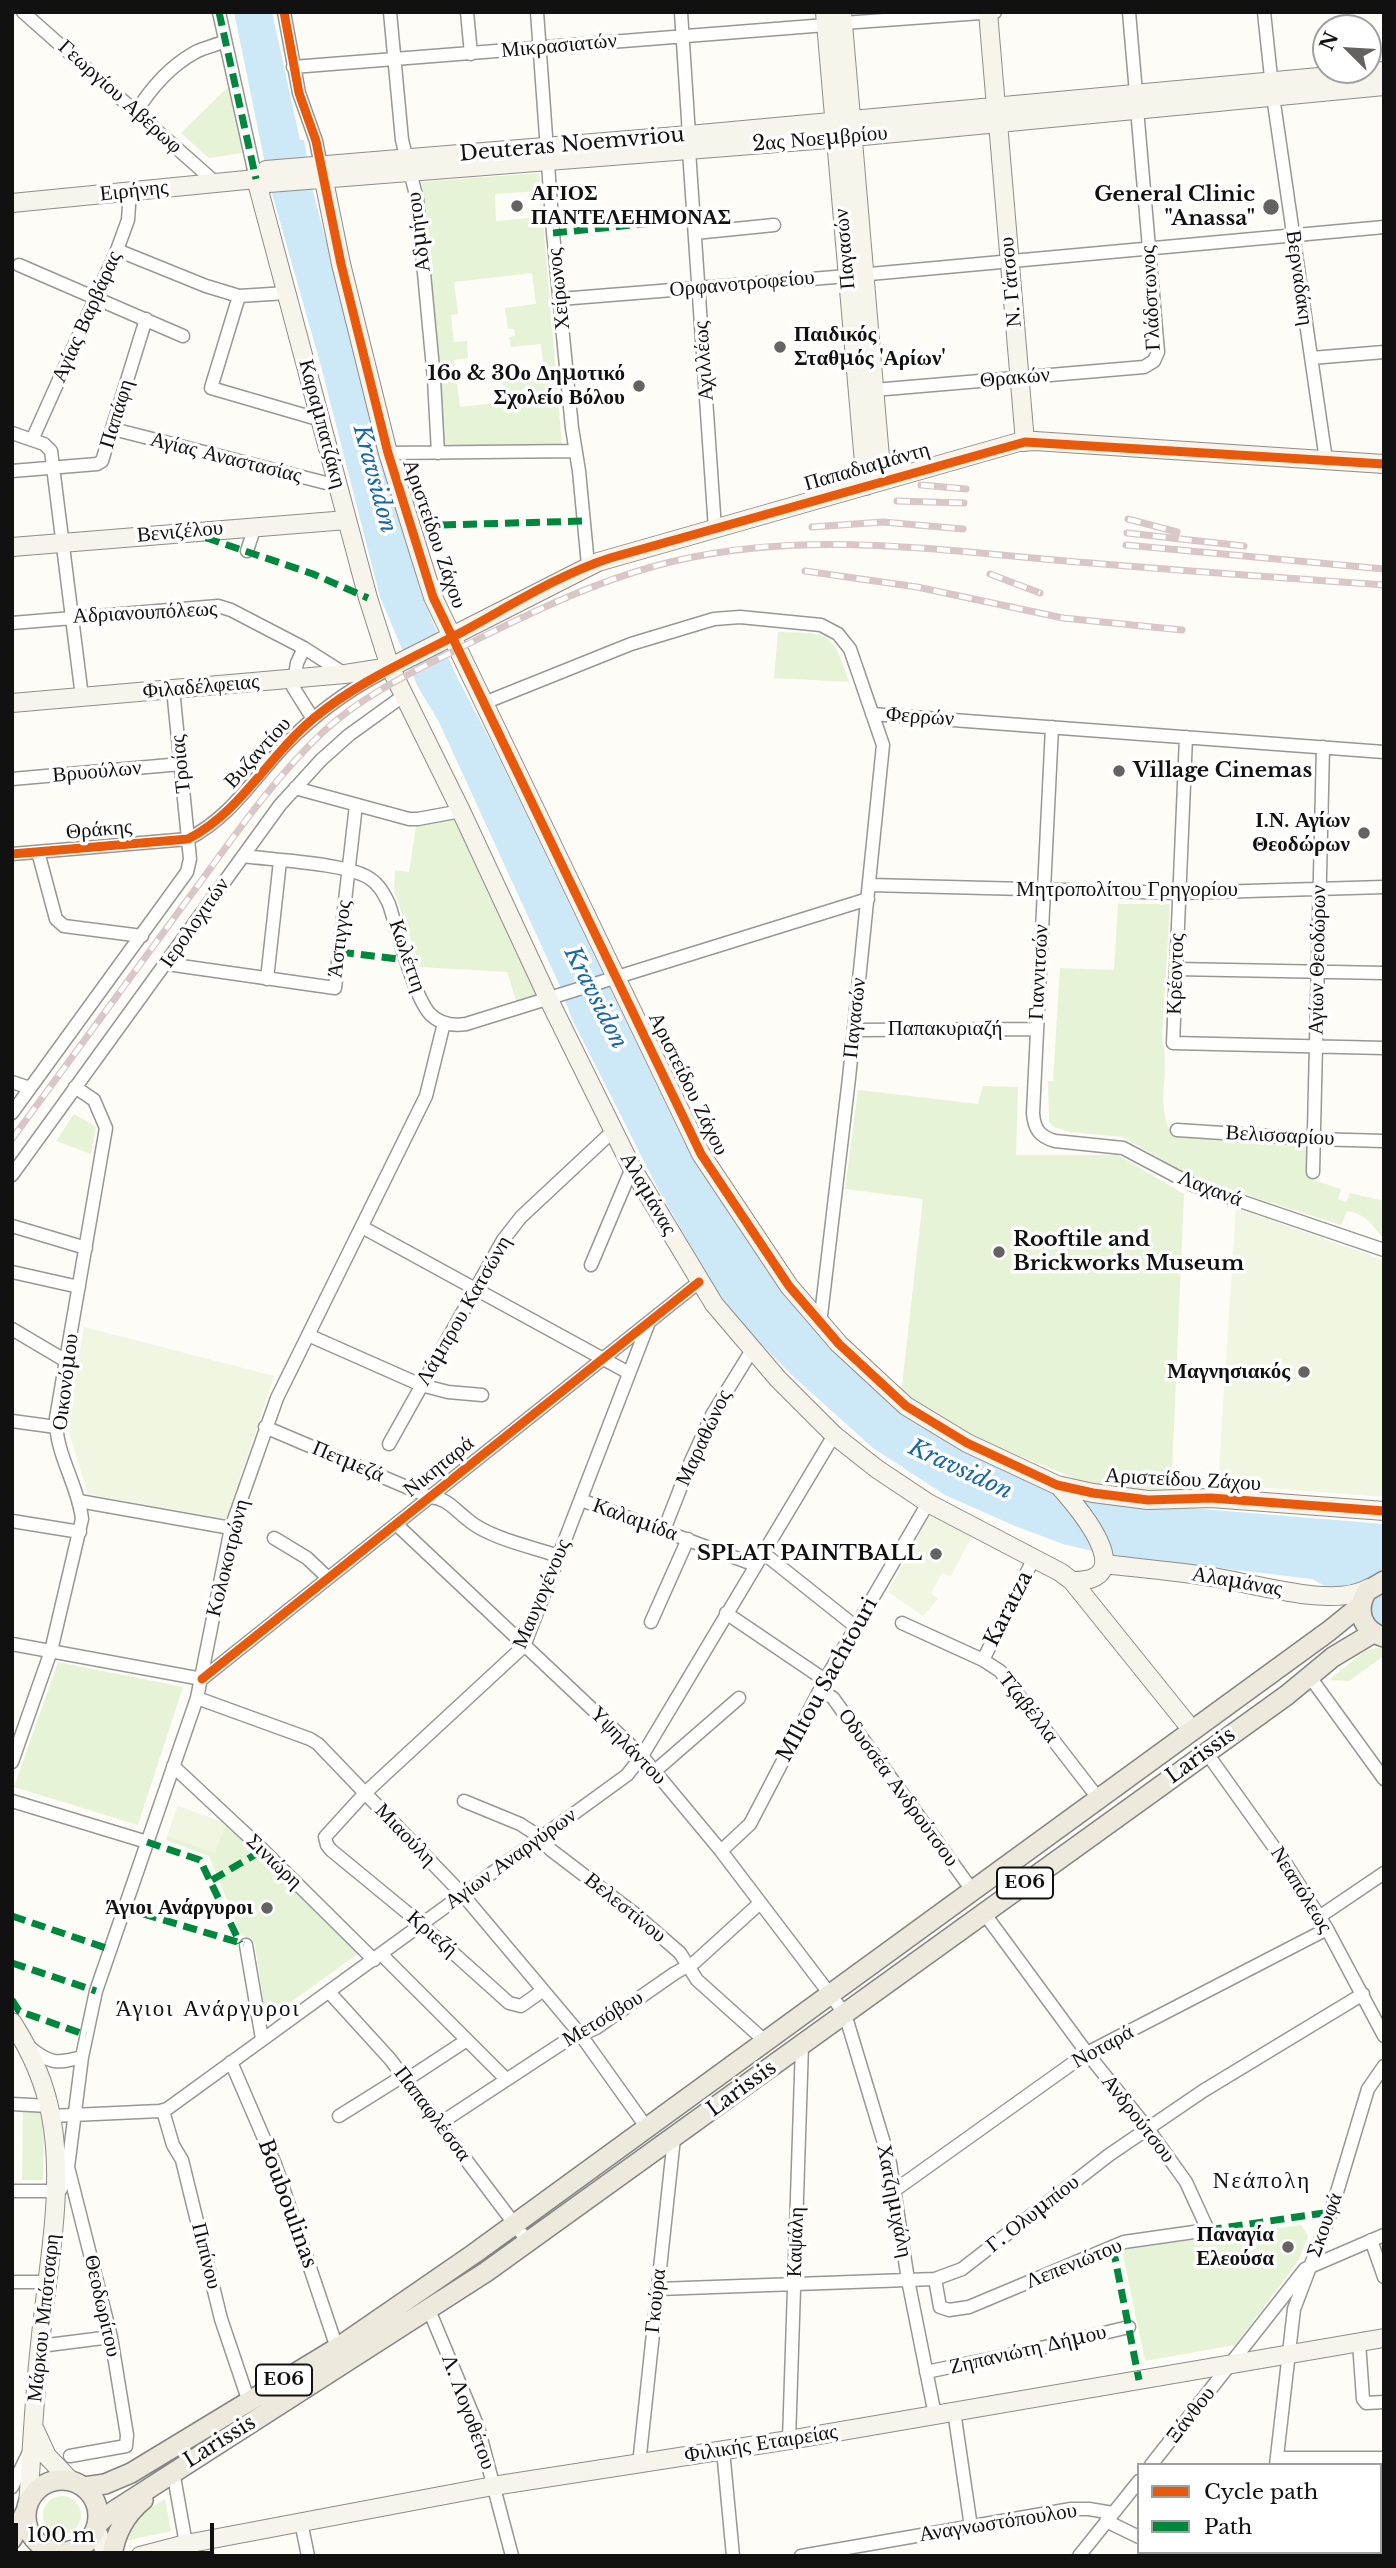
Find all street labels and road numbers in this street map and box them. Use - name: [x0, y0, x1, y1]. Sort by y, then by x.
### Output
- street label: Μικρασιατών: [500, 28, 618, 64]
- street label: Γεωργίου Αβέρωφ: [53, 35, 187, 159]
- street label: 2ας Νοεμβρίου: [751, 121, 889, 157]
- street label: Deuteras Noemvriou: [458, 123, 686, 167]
- street label: Ειρήνης: [99, 175, 169, 207]
- street label: Αδμήτου: [402, 191, 436, 273]
- street label: Παγασών: [829, 208, 861, 290]
- street label: Βερναδάκη: [1280, 229, 1318, 327]
- street label: Ν. Γάτσου: [995, 236, 1027, 328]
- street label: Γλάδστωνος: [1136, 245, 1166, 351]
- street label: Αγίας Βαρβάρας: [47, 247, 127, 387]
- street label: Χείρωνος: [542, 247, 576, 331]
- street label: Ορφανοτροφείου: [668, 265, 816, 303]
- street label: Αχιλλέως: [689, 320, 719, 402]
- street label: Καραμπατζάκη: [293, 357, 351, 491]
- street label: Θρακών: [979, 362, 1051, 394]
- street label: Παπάφη: [95, 376, 139, 452]
- street label: Αγίας Αναστασίας: [148, 427, 304, 489]
- street label: Παπαδιαμάντη: [801, 437, 933, 497]
- street label: Αριστείδου Ζάχου: [397, 456, 471, 612]
- street label: Βενιζέλου: [136, 516, 224, 548]
- street label: Αδριανουπόλεως: [72, 597, 218, 629]
- street label: Φιλαδέλφειας: [142, 669, 260, 705]
- street label: Φερρών: [885, 702, 955, 732]
- street label: Βυζαντίου: [219, 712, 297, 794]
- street label: Τροίας: [165, 733, 197, 795]
- street label: Βρυούλων: [51, 756, 143, 788]
- street label: Θράκης: [65, 815, 133, 845]
- street label: Ιερολοχιτών: [155, 873, 235, 973]
- street label: Μητροπολίτου Γρηγορίου: [1016, 877, 1238, 903]
- street label: Αγίων Θεοδώρων: [1304, 885, 1332, 1035]
- street label: Άστιγγος: [323, 899, 357, 979]
- street label: Κωλέττη: [383, 916, 431, 996]
- street label: Γιαννιτσών: [1024, 924, 1054, 1020]
- street label: Κρέοντος: [1162, 933, 1190, 1015]
- street label: Παγασών: [838, 976, 872, 1060]
- street label: Αριστείδου Ζάχου: [642, 1008, 734, 1160]
- street label: Παπακυριαζή: [888, 1016, 1002, 1042]
- street label: Βελισσαρίου: [1225, 1121, 1335, 1151]
- street label: Αλαμάνας: [614, 1148, 682, 1240]
- street label: Λαχανά: [1174, 1165, 1246, 1213]
- street label: Λάμπρου Κατσώνη: [411, 1232, 517, 1390]
- street label: Οικονόμου: [48, 1332, 84, 1432]
- street label: Μαραθώνος: [671, 1386, 737, 1490]
- street label: Νικηταρά: [399, 1431, 479, 1503]
- street label: Πετμεζά: [308, 1436, 388, 1488]
- street label: Αριστείδου Ζάχου: [1104, 1463, 1262, 1497]
- street label: Καλαμίδα: [589, 1493, 681, 1547]
- street label: Κολοκοτρώνη: [201, 1497, 255, 1619]
- street label: Μαυγογένους: [508, 1535, 576, 1653]
- street label: Αλαμάνας: [1190, 1562, 1284, 1602]
- street label: Karatza: [979, 1567, 1039, 1651]
- street label: MIltou Sachtouri: [772, 1593, 884, 1767]
- street label: Τζαβέλλα: [993, 1668, 1063, 1748]
- street label: Υψηλάντου: [584, 1702, 672, 1790]
- street label: Οδυσσέα Ανδρούτσου: [832, 1704, 964, 1872]
- street label: Larissis: [1161, 1722, 1241, 1790]
- street label: Μιαούλη: [369, 1798, 441, 1872]
- street label: Αγίων Αναργύρων: [440, 1803, 582, 1915]
- street label: Σινιώρη: [241, 1829, 307, 1895]
- street label: Νεαπόλεως: [1265, 1842, 1337, 1938]
- street label: Βελεστίνου: [579, 1867, 671, 1949]
- road number: ΕΟ6: [997, 1868, 1053, 1898]
- street label: Κριεζή: [401, 1905, 463, 1963]
- street label: Μετσόβου: [558, 1985, 648, 2053]
- street label: Νοταρά: [1068, 2020, 1138, 2074]
- street label: Larissis: [702, 2055, 782, 2123]
- street label: Παπαφλέσσα: [388, 2061, 476, 2167]
- street label: Ανδρούτσου: [1096, 2070, 1180, 2168]
- street label: Bouboulinas: [252, 2136, 322, 2272]
- street label: Χατζημιχάλη: [871, 2142, 917, 2260]
- street label: Γ. Ολυμπίου: [981, 2170, 1085, 2258]
- street label: Σκουφά: [1302, 2190, 1348, 2260]
- street label: Καψάλη: [782, 2206, 810, 2278]
- street label: Πιπίνου: [186, 2220, 226, 2292]
- street label: Μάρκου Μπότσαρη: [23, 2233, 65, 2403]
- street label: Λεπενιώτου: [1022, 2233, 1126, 2295]
- street label: Θεοδωρίτου: [78, 2253, 126, 2359]
- street label: Γκούρα: [640, 2268, 672, 2334]
- street label: Ζηπανιώτη Δήμου: [947, 2320, 1109, 2380]
- street label: Λ. Λογοθέτου: [436, 2351, 500, 2473]
- road number: ΕΟ6: [256, 2364, 312, 2396]
- street label: Ξάνθου: [1161, 2382, 1221, 2448]
- street label: Larissis: [179, 2410, 261, 2474]
- street label: Φιλικής Εταιρείας: [683, 2419, 839, 2469]
- street label: Αναγνωστόπουλου: [917, 2498, 1079, 2548]

